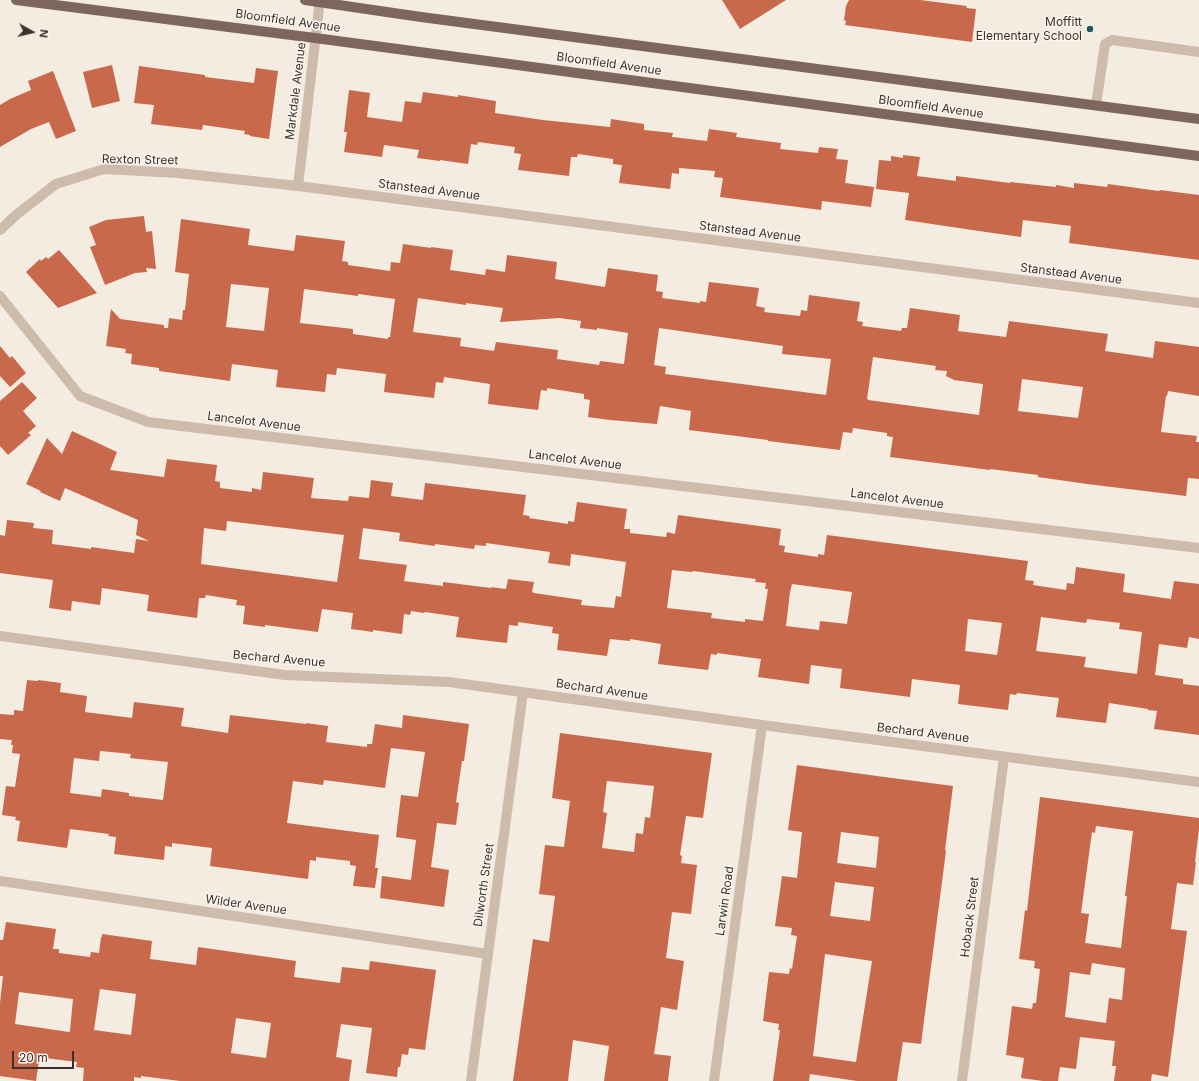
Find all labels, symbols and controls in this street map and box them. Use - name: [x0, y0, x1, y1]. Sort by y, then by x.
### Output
- street label: Bloomfield Avenue: [235, 7, 341, 35]
- north arrow: [12, 12, 52, 52]
- place label: Moffitt Elementary School: [976, 15, 1082, 43]
- marker: Moffitt Elementary School: [1085, 24, 1095, 34]
- text: N: [36, 29, 51, 39]
- street label: Markdale Avenue: [283, 41, 309, 141]
- street label: Bloomfield Avenue: [556, 50, 662, 78]
- street label: Bloomfield Avenue: [878, 93, 984, 121]
- street label: Rexton Street: [102, 152, 178, 168]
- street label: Stanstead Avenue: [377, 177, 481, 203]
- street label: Stanstead Avenue: [698, 219, 802, 245]
- street label: Stanstead Avenue: [1019, 261, 1123, 287]
- street label: Lancelot Avenue: [206, 409, 302, 435]
- street label: Lancelot Avenue: [527, 447, 623, 473]
- street label: Lancelot Avenue: [849, 486, 945, 512]
- street label: Bechard Avenue: [232, 648, 326, 670]
- street label: Bechard Avenue: [555, 676, 649, 704]
- street label: Bechard Avenue: [876, 720, 970, 746]
- street label: Dilworth Street: [471, 842, 497, 928]
- street label: Larwin Road: [713, 865, 737, 937]
- street label: Hoback Street: [958, 876, 982, 958]
- street label: Wilder Avenue: [204, 892, 288, 918]
- scale bar: [14, 1043, 76, 1069]
- text: 20 m: [19, 1050, 48, 1065]

